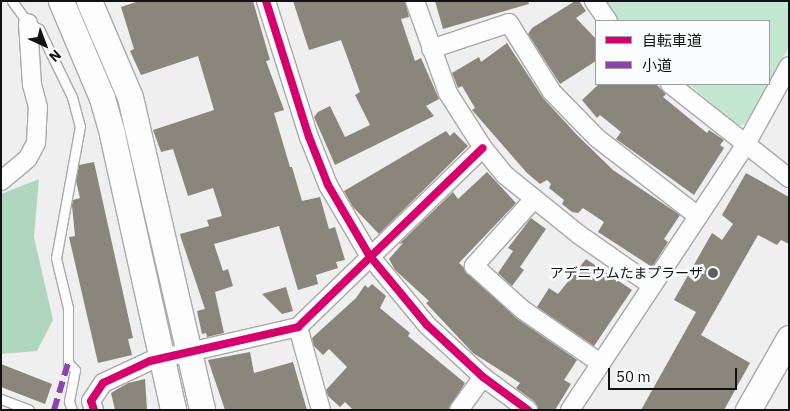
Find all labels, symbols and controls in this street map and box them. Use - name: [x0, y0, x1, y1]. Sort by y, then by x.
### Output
- north arrow: [20, 20, 70, 70]
- legend: [595, 20, 770, 85]
- text: 自転車道: [642, 31, 702, 50]
- text: N: [45, 46, 65, 66]
- text: 小道: [642, 56, 672, 75]
- place label: アデニウムたまプラーザ: [549, 265, 703, 281]
- marker: アデニウムたまプラーザ: [707, 267, 719, 279]
- scale bar: [610, 358, 739, 390]
- text: 50 m: [616, 367, 651, 386]

